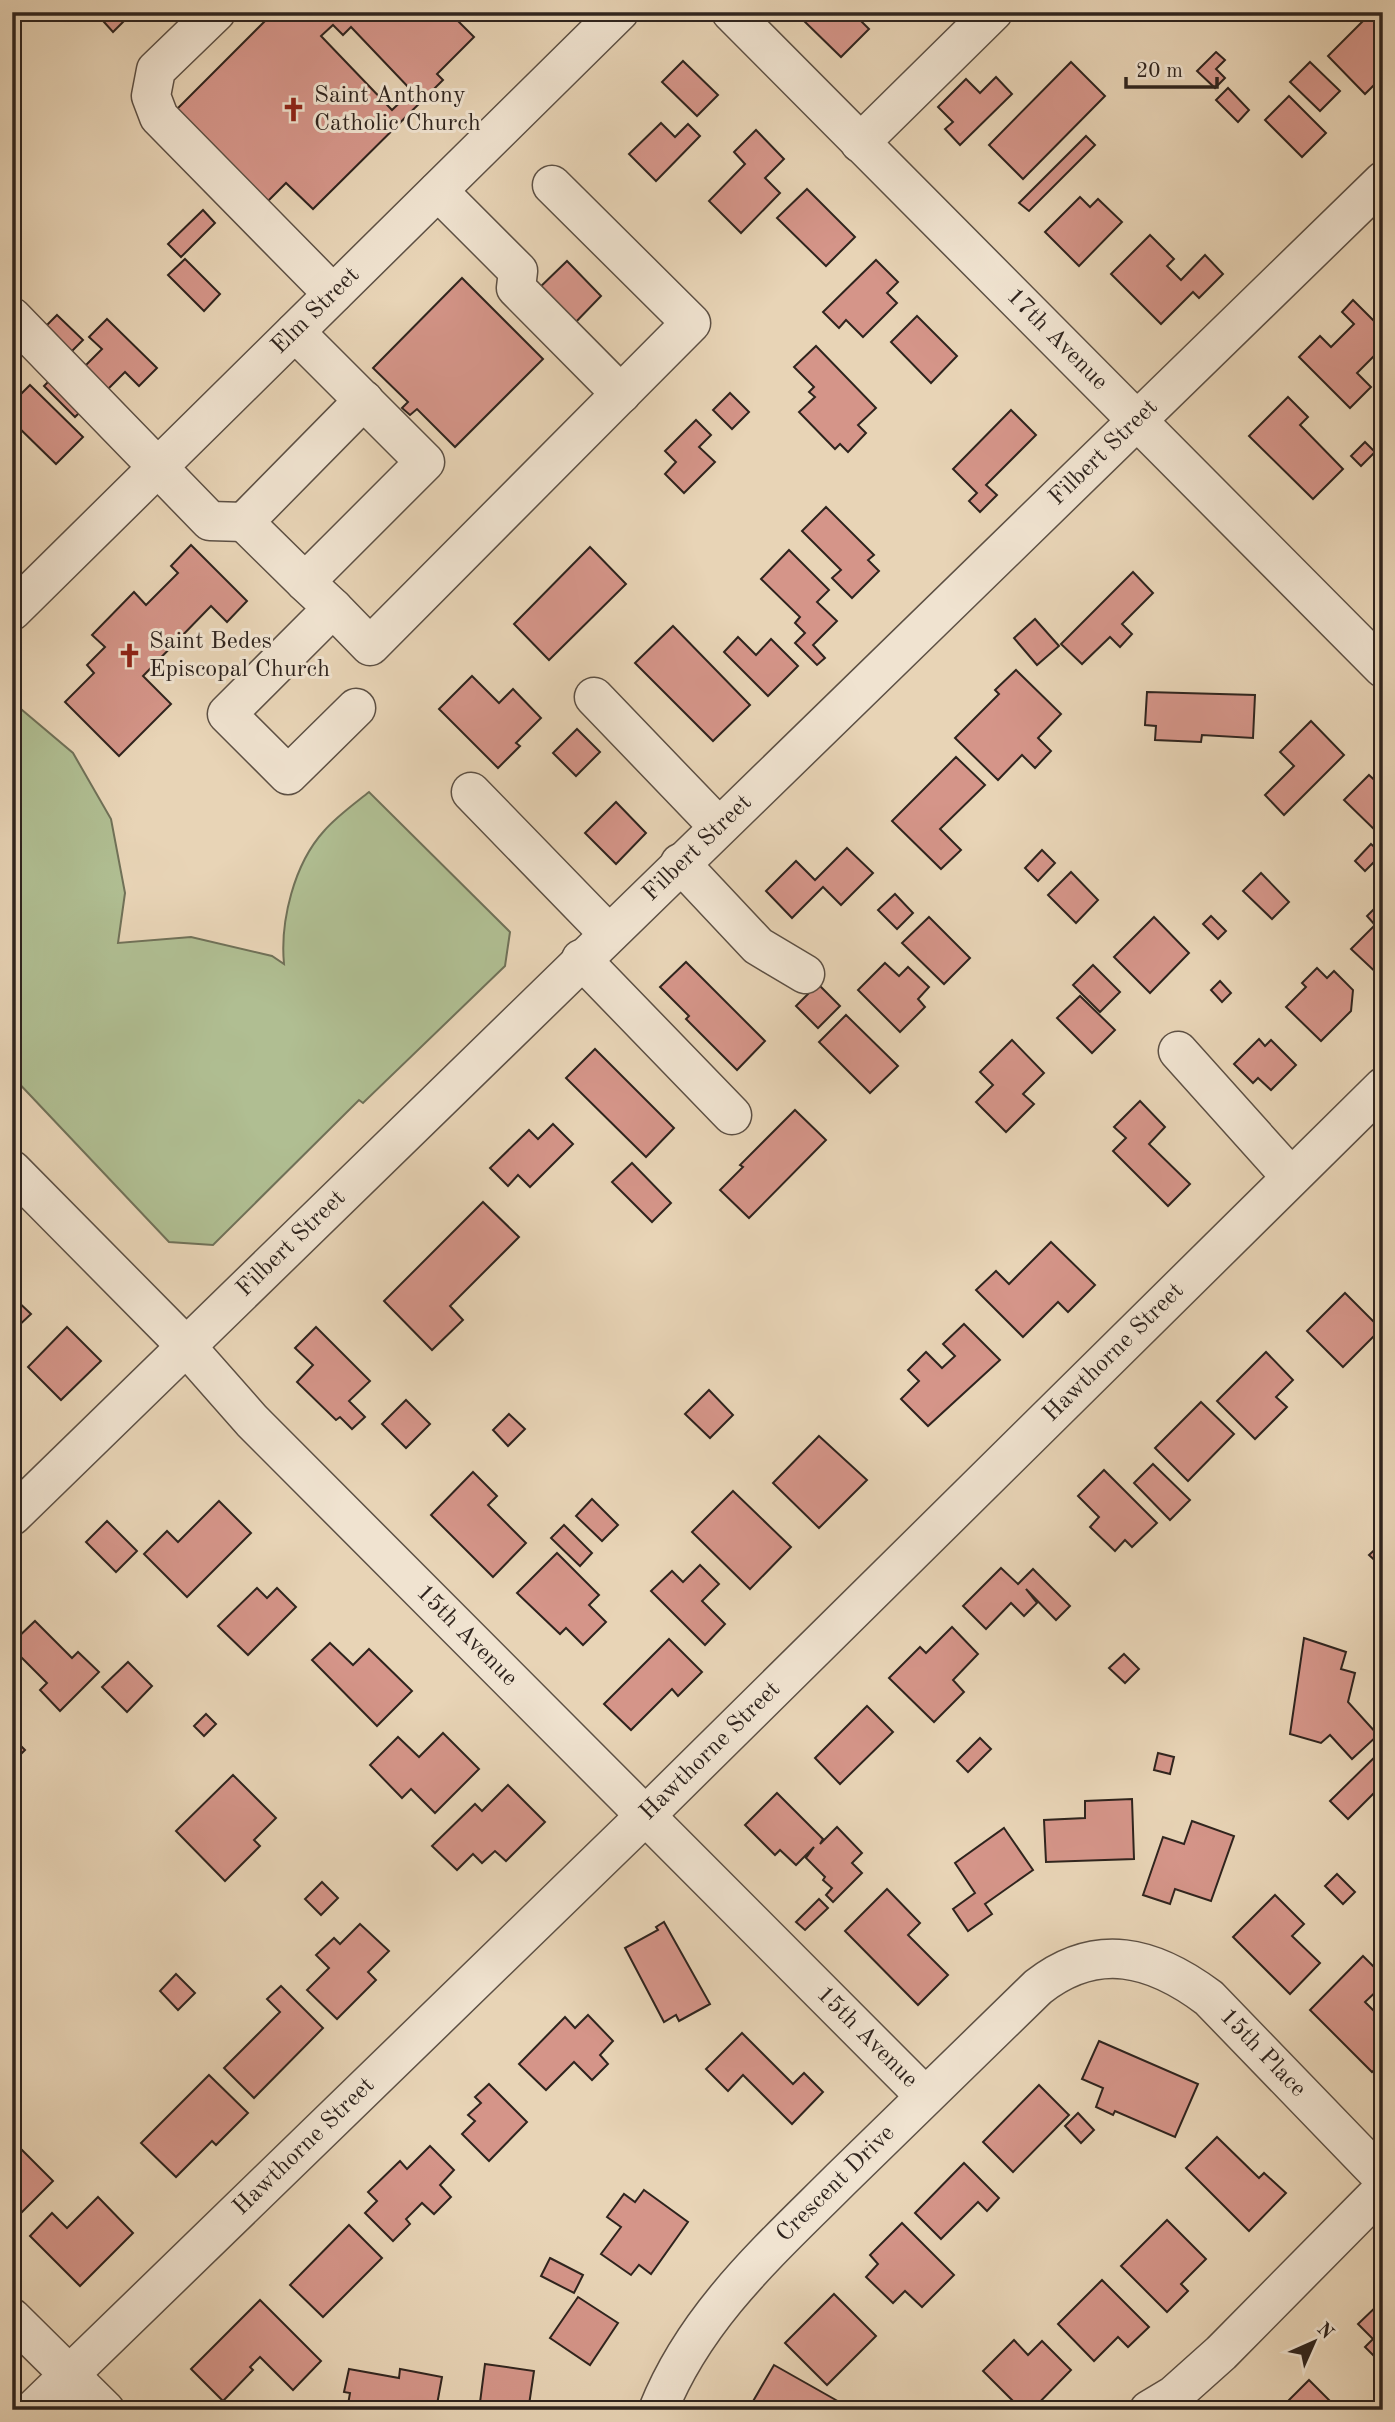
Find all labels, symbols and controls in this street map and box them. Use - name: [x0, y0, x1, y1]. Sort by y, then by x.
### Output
- scale bar: [1126, 46, 1216, 90]
- text: 20 m: [1136, 61, 1183, 82]
- place label: Saint Anthony Catholic Church: [314, 84, 481, 136]
- church icon: Saint Anthony Catholic Church: [280, 96, 308, 124]
- street label: Elm Street: [267, 263, 364, 359]
- street label: 17th Avenue: [1002, 284, 1112, 395]
- street label: Filbert Street: [1045, 395, 1163, 511]
- place label: Saint Bedes Episcopal Church: [149, 630, 330, 682]
- church icon: Saint Bedes Episcopal Church: [115, 642, 143, 670]
- street label: Filbert Street: [639, 791, 757, 906]
- street label: Filbert Street: [232, 1186, 350, 1302]
- street label: Hawthorne Street: [1039, 1279, 1189, 1427]
- street label: 15th Avenue: [411, 1581, 522, 1691]
- street label: Hawthorne Street: [636, 1677, 785, 1825]
- street label: 15th Avenue: [811, 1982, 922, 2093]
- street label: 15th Place: [1215, 2005, 1310, 2102]
- street label: Hawthorne Street: [229, 2073, 380, 2220]
- street label: Crescent Drive: [773, 2121, 900, 2247]
- north arrow: [1280, 2306, 1350, 2376]
- text: N: [1312, 2320, 1336, 2344]

